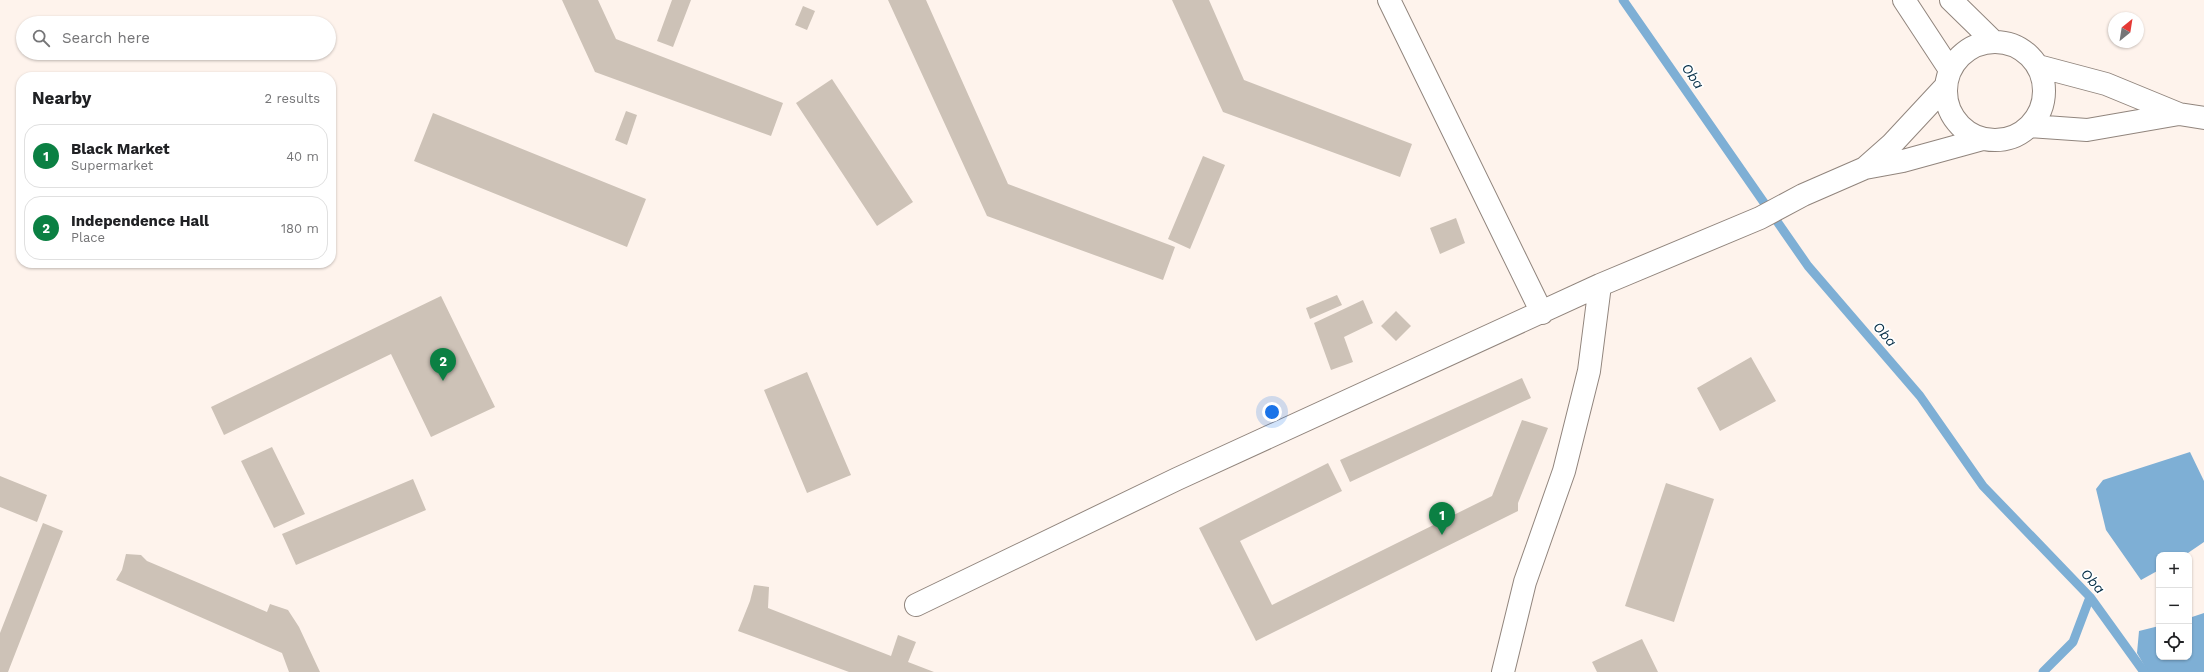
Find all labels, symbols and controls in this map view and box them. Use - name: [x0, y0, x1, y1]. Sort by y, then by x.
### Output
- north arrow: [2108, 12, 2144, 48]
- search box: [16, 16, 336, 60]
- icon: search: [30, 27, 52, 49]
- text: Search here: [62, 29, 150, 47]
- water label: Oba: [1679, 60, 1708, 92]
- text: Nearby: [32, 88, 91, 108]
- text: 2 results: [265, 91, 320, 106]
- text: Black Market: [71, 140, 170, 158]
- text: 1: [43, 149, 49, 164]
- text: 40 m: [286, 149, 319, 164]
- text: Supermarket: [71, 158, 153, 173]
- text: Independence Hall: [71, 212, 209, 230]
- text: 2: [42, 221, 50, 236]
- text: 180 m: [281, 221, 319, 236]
- text: Place: [71, 230, 105, 245]
- water label: Oba: [1870, 318, 1900, 350]
- pin: 2: [430, 348, 456, 381]
- your location: [1262, 402, 1282, 422]
- pin: 1: [1429, 502, 1455, 535]
- map controls: [2156, 552, 2192, 660]
- button: +: [2156, 552, 2192, 588]
- water label: Oba: [2078, 565, 2108, 597]
- button: −: [2156, 588, 2192, 624]
- button: locate: [2156, 624, 2192, 660]

